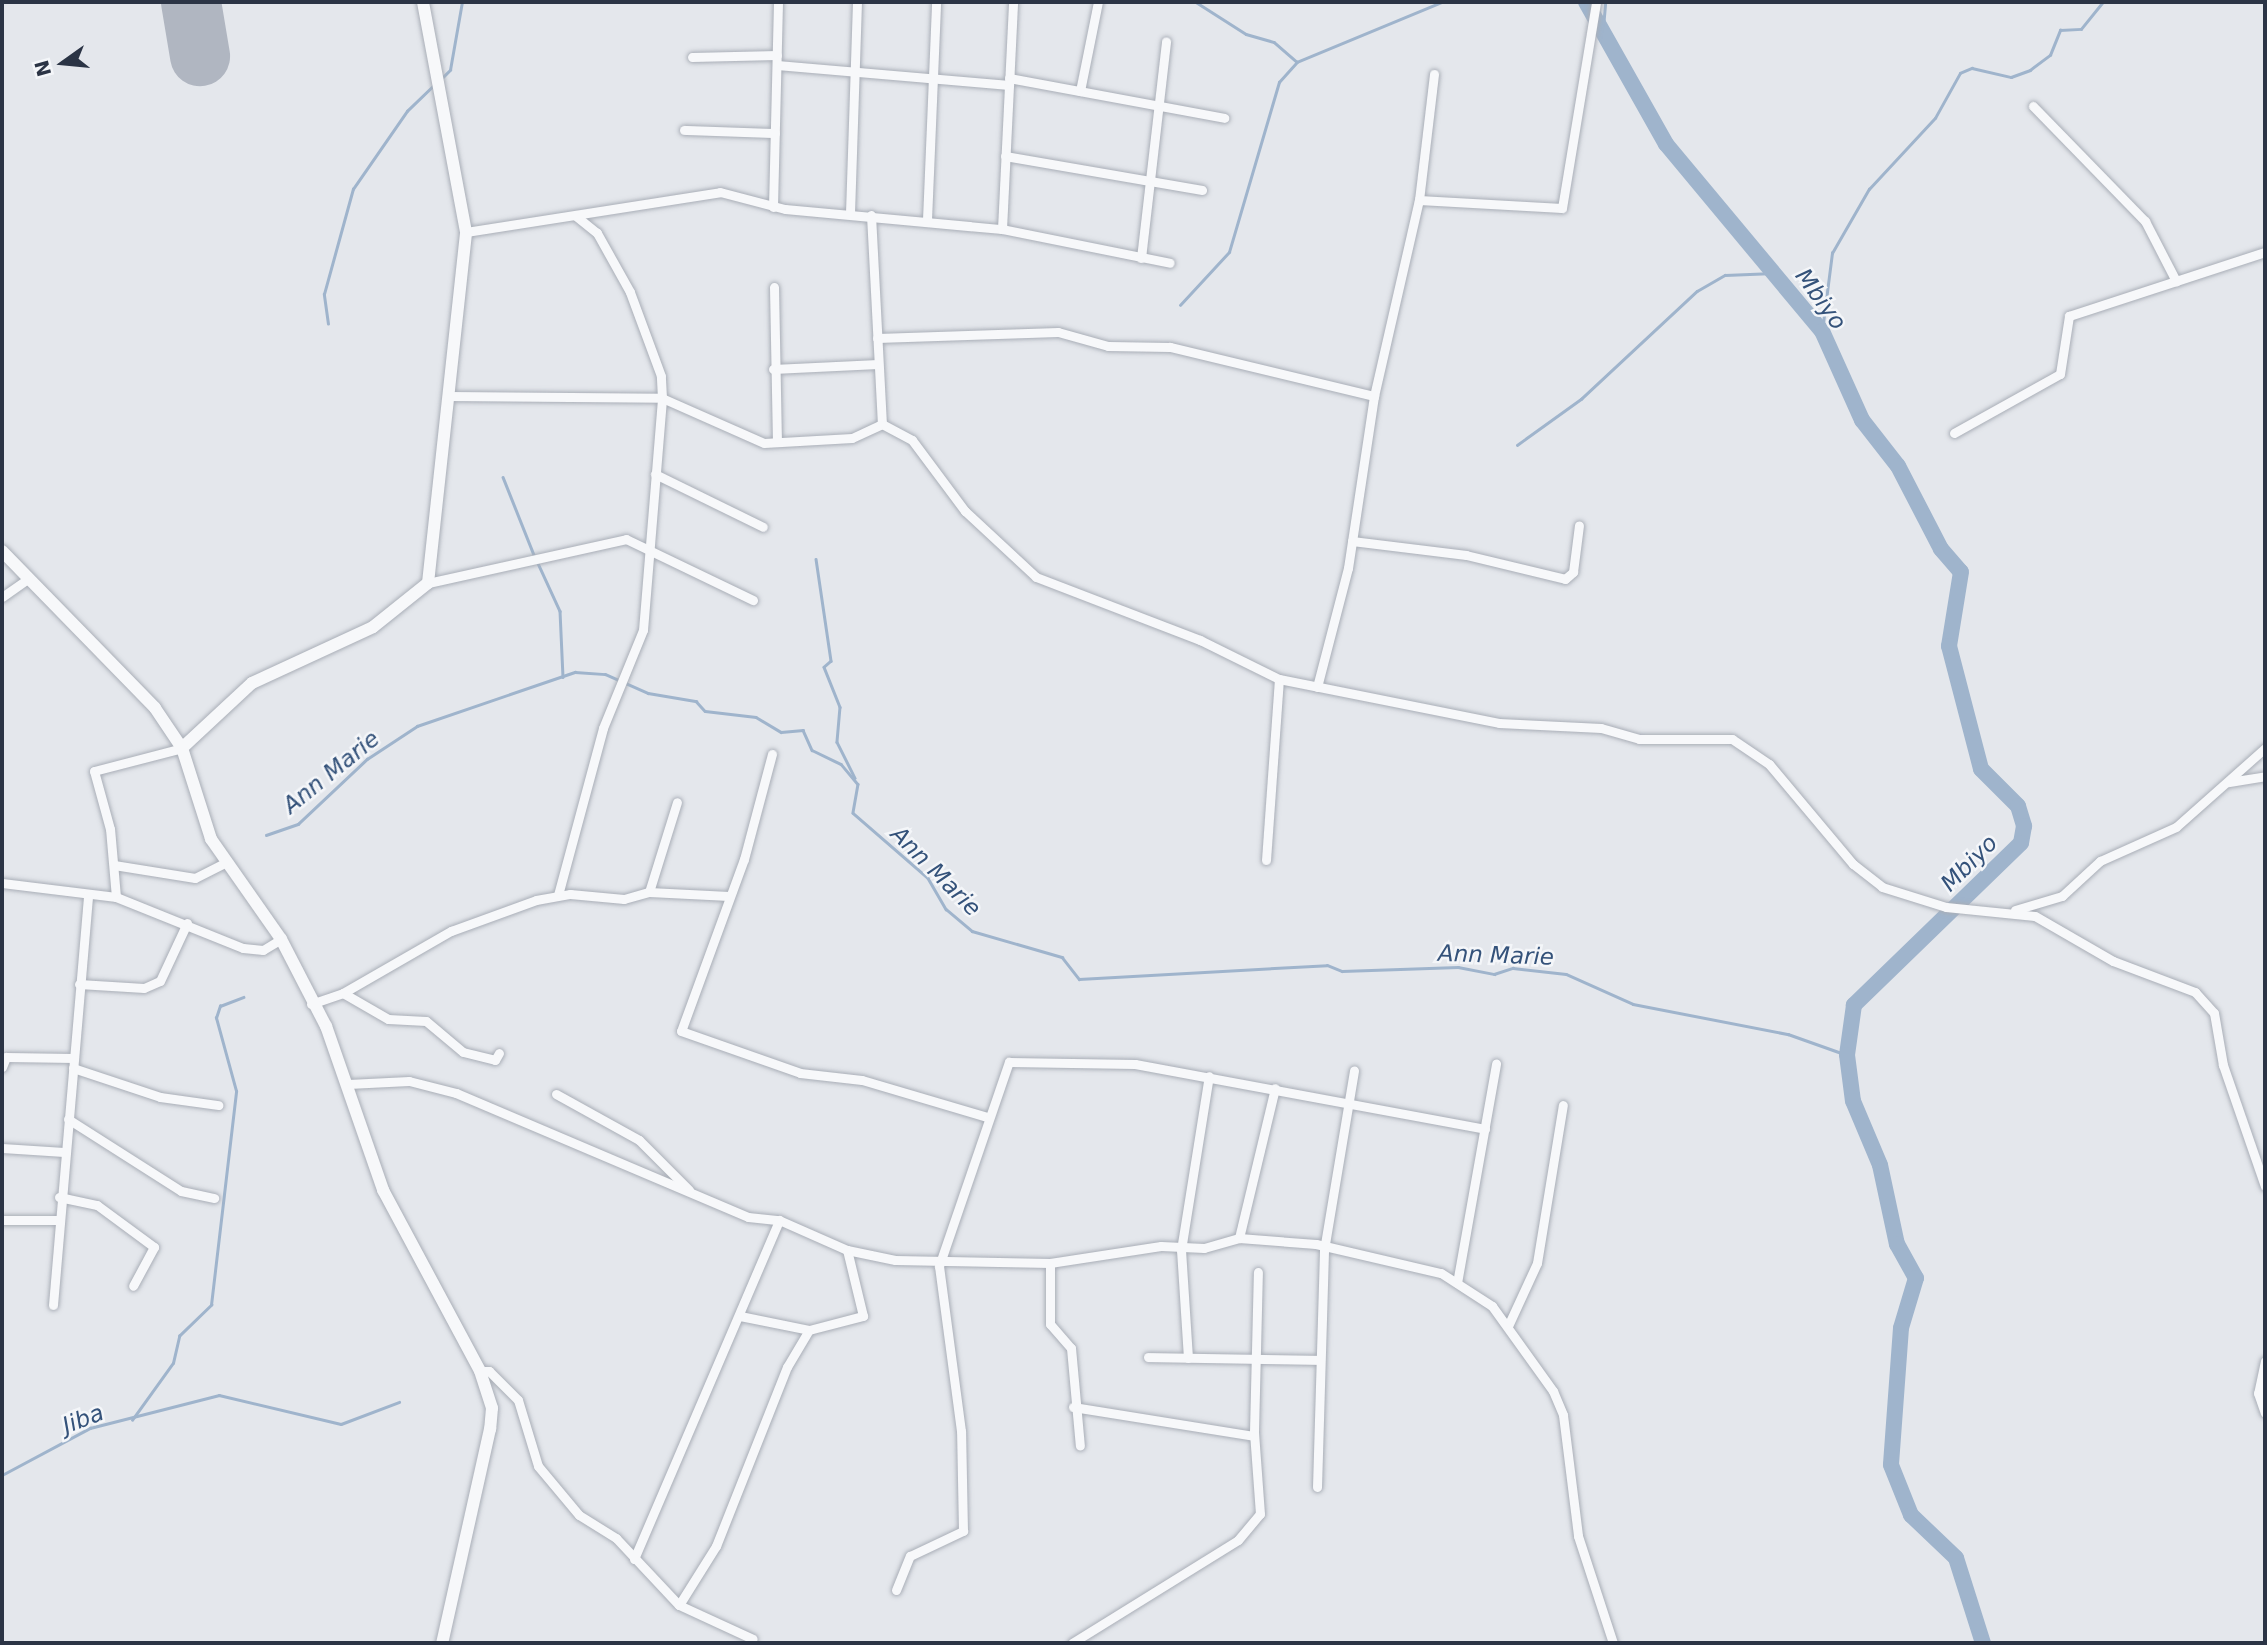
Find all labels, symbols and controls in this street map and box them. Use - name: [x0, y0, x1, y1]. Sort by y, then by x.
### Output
- north arrow: [28, 28, 98, 98]
- text: N: [30, 58, 55, 79]
- water label: Mbiyo: [1790, 263, 1852, 335]
- water label: Ann Marie: [277, 725, 385, 819]
- water label: Ann Marie: [885, 820, 987, 922]
- water label: Mbiyo: [1935, 829, 2003, 897]
- water label: Ann Marie: [1437, 939, 1555, 971]
- water label: Jiba: [59, 1399, 107, 1439]

